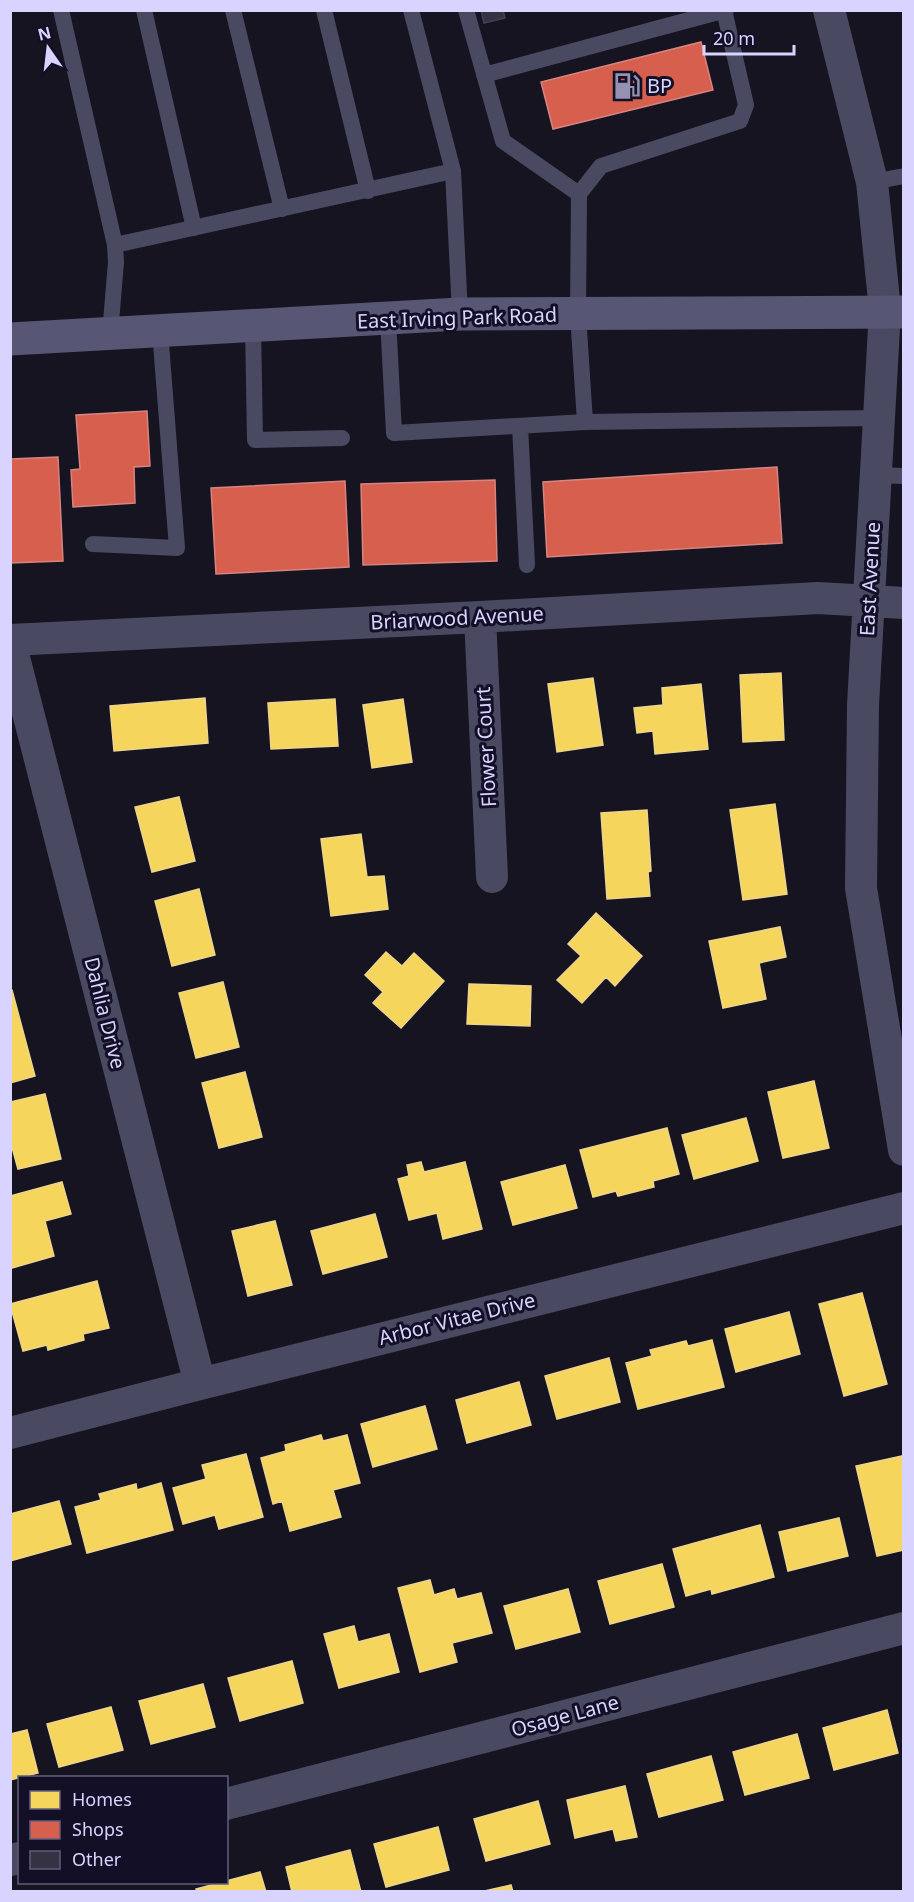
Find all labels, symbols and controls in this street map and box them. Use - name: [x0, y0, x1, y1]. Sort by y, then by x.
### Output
- north arrow: [18, 18, 78, 78]
- scale bar: [704, 18, 794, 56]
- text: N: [35, 21, 53, 46]
- text: 20 m: [713, 26, 755, 50]
- fuel station icon: BP: [612, 71, 642, 101]
- place label: BP: [647, 72, 672, 99]
- street label: East Irving Park Road: [357, 301, 557, 334]
- street label: East Avenue: [853, 521, 886, 637]
- street label: Briarwood Avenue: [370, 599, 544, 636]
- street label: Flower Court: [469, 686, 502, 808]
- street label: Dahlia Drive: [79, 954, 132, 1072]
- street label: Arbor Vitae Drive: [376, 1286, 538, 1351]
- street label: Osage Lane: [508, 1688, 622, 1743]
- legend: [18, 1776, 228, 1884]
- text: Homes: [72, 1787, 132, 1811]
- text: Shops: [72, 1817, 124, 1841]
- text: Other: [72, 1847, 122, 1871]

